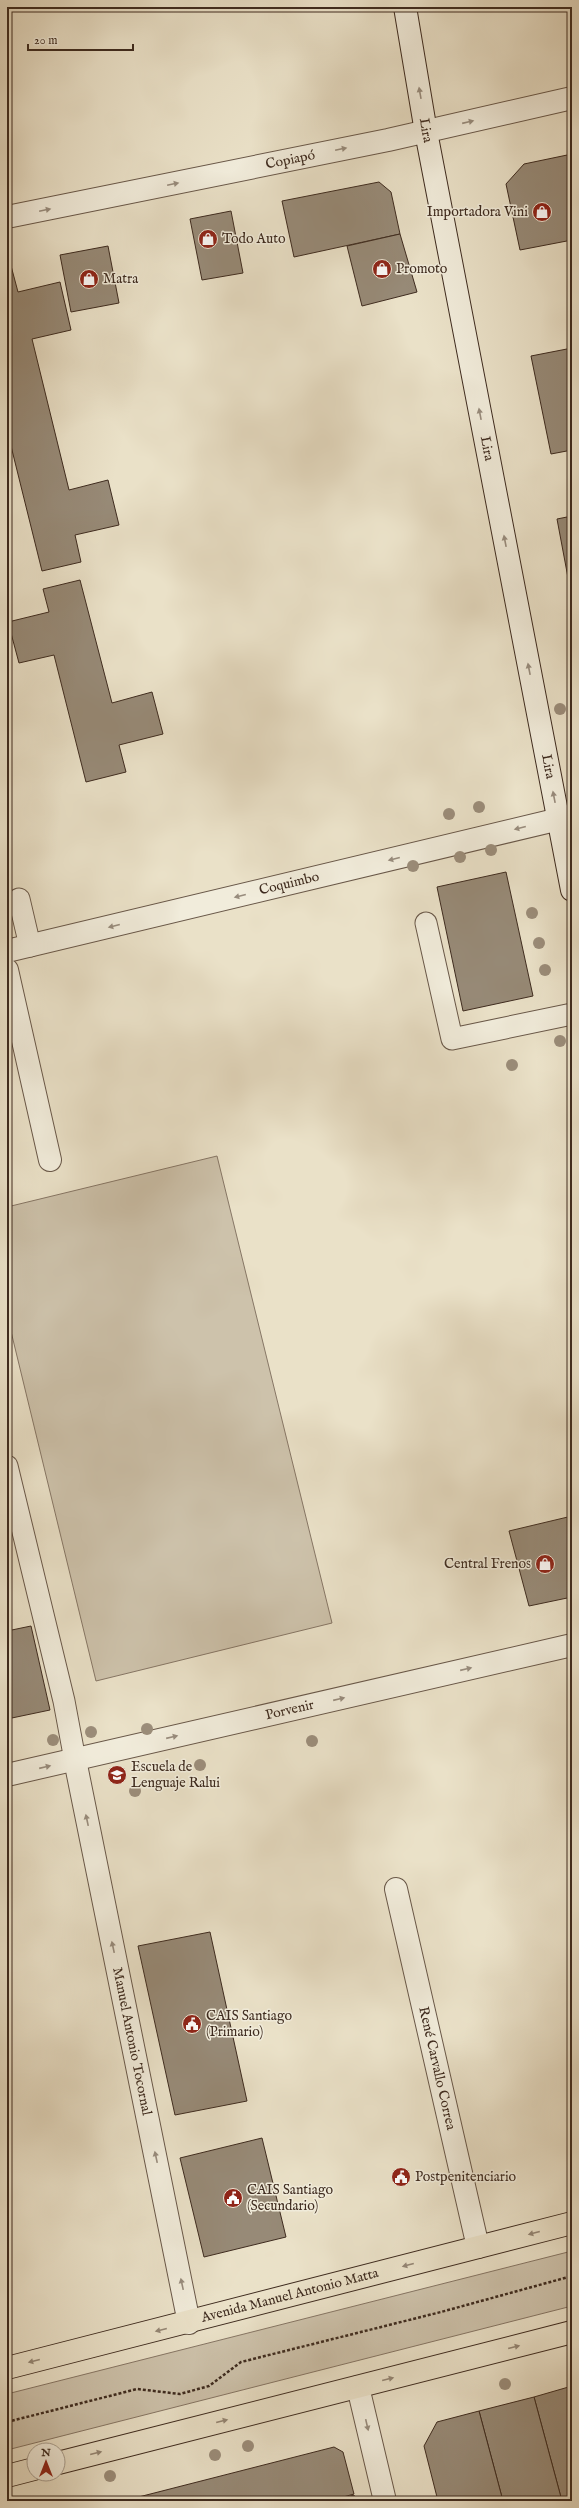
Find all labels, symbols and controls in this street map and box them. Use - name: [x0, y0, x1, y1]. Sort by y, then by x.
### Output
- scale bar: [28, 26, 133, 52]
- text: 20 m: [34, 33, 57, 48]
- one-way arrow: [417, 87, 423, 100]
- street label: Lira: [415, 117, 437, 145]
- one-way arrow: [462, 119, 474, 125]
- street label: Copiapó: [264, 146, 317, 174]
- one-way arrow: [335, 146, 347, 152]
- one-way arrow: [166, 180, 179, 186]
- shop icon: Importadora Vini: [531, 201, 553, 223]
- place label: Importadora Vini: [427, 203, 528, 221]
- one-way arrow: [39, 206, 51, 212]
- shop icon: Todo Auto: [197, 228, 219, 250]
- place label: Todo Auto: [222, 230, 286, 248]
- shop icon: Promoto: [371, 258, 393, 280]
- place label: Promoto: [396, 260, 448, 278]
- shop icon: Matra: [78, 268, 100, 290]
- place label: Matra: [103, 270, 139, 288]
- one-way arrow: [477, 408, 483, 420]
- street label: Lira: [476, 435, 498, 463]
- one-way arrow: [502, 535, 508, 548]
- one-way arrow: [526, 663, 532, 675]
- street label: Lira: [537, 753, 560, 781]
- one-way arrow: [551, 791, 557, 803]
- one-way arrow: [514, 826, 527, 832]
- one-way arrow: [388, 856, 400, 862]
- street label: Coquimbo: [257, 868, 321, 899]
- one-way arrow: [234, 893, 247, 899]
- one-way arrow: [108, 924, 120, 930]
- shop icon: Central Frenos: [534, 1553, 556, 1575]
- place label: Central Frenos: [444, 1555, 531, 1573]
- one-way arrow: [460, 1666, 472, 1672]
- one-way arrow: [333, 1695, 345, 1701]
- street label: Porvenir: [264, 1696, 316, 1724]
- one-way arrow: [166, 1734, 178, 1740]
- place label: Escuela de Lenguaje Ralui: [131, 1758, 220, 1792]
- one-way arrow: [39, 1763, 51, 1769]
- school or university icon: Escuela de Lenguaje Ralui: [106, 1764, 128, 1786]
- one-way arrow: [84, 1814, 90, 1826]
- one-way arrow: [110, 1941, 116, 1953]
- street label: Manuel Antonio Tocornal: [108, 1966, 156, 2117]
- street label: René Carvallo Correa: [414, 2005, 460, 2133]
- place label: CAIS Santiago (Primario): [206, 2007, 292, 2041]
- public building icon: CAIS Santiago (Primario): [181, 2013, 203, 2035]
- one-way arrow: [152, 2151, 158, 2163]
- public building icon: Postpenitenciario: [390, 2166, 412, 2188]
- place label: Postpenitenciario: [415, 2168, 517, 2186]
- place label: CAIS Santiago (Secundario): [247, 2181, 333, 2215]
- public building icon: CAIS Santiago (Secundario): [222, 2187, 244, 2209]
- one-way arrow: [528, 2230, 540, 2236]
- one-way arrow: [402, 2263, 415, 2269]
- street label: Avenida Manuel Antonio Matta: [198, 2264, 381, 2327]
- one-way arrow: [178, 2278, 184, 2290]
- one-way arrow: [154, 2327, 167, 2333]
- one-way arrow: [509, 2344, 521, 2350]
- one-way arrow: [28, 2358, 40, 2364]
- one-way arrow: [383, 2376, 395, 2382]
- one-way arrow: [216, 2418, 228, 2424]
- one-way arrow: [364, 2419, 370, 2431]
- north arrow: [26, 2442, 66, 2482]
- text: N: [40, 2446, 51, 2460]
- one-way arrow: [90, 2450, 102, 2456]

